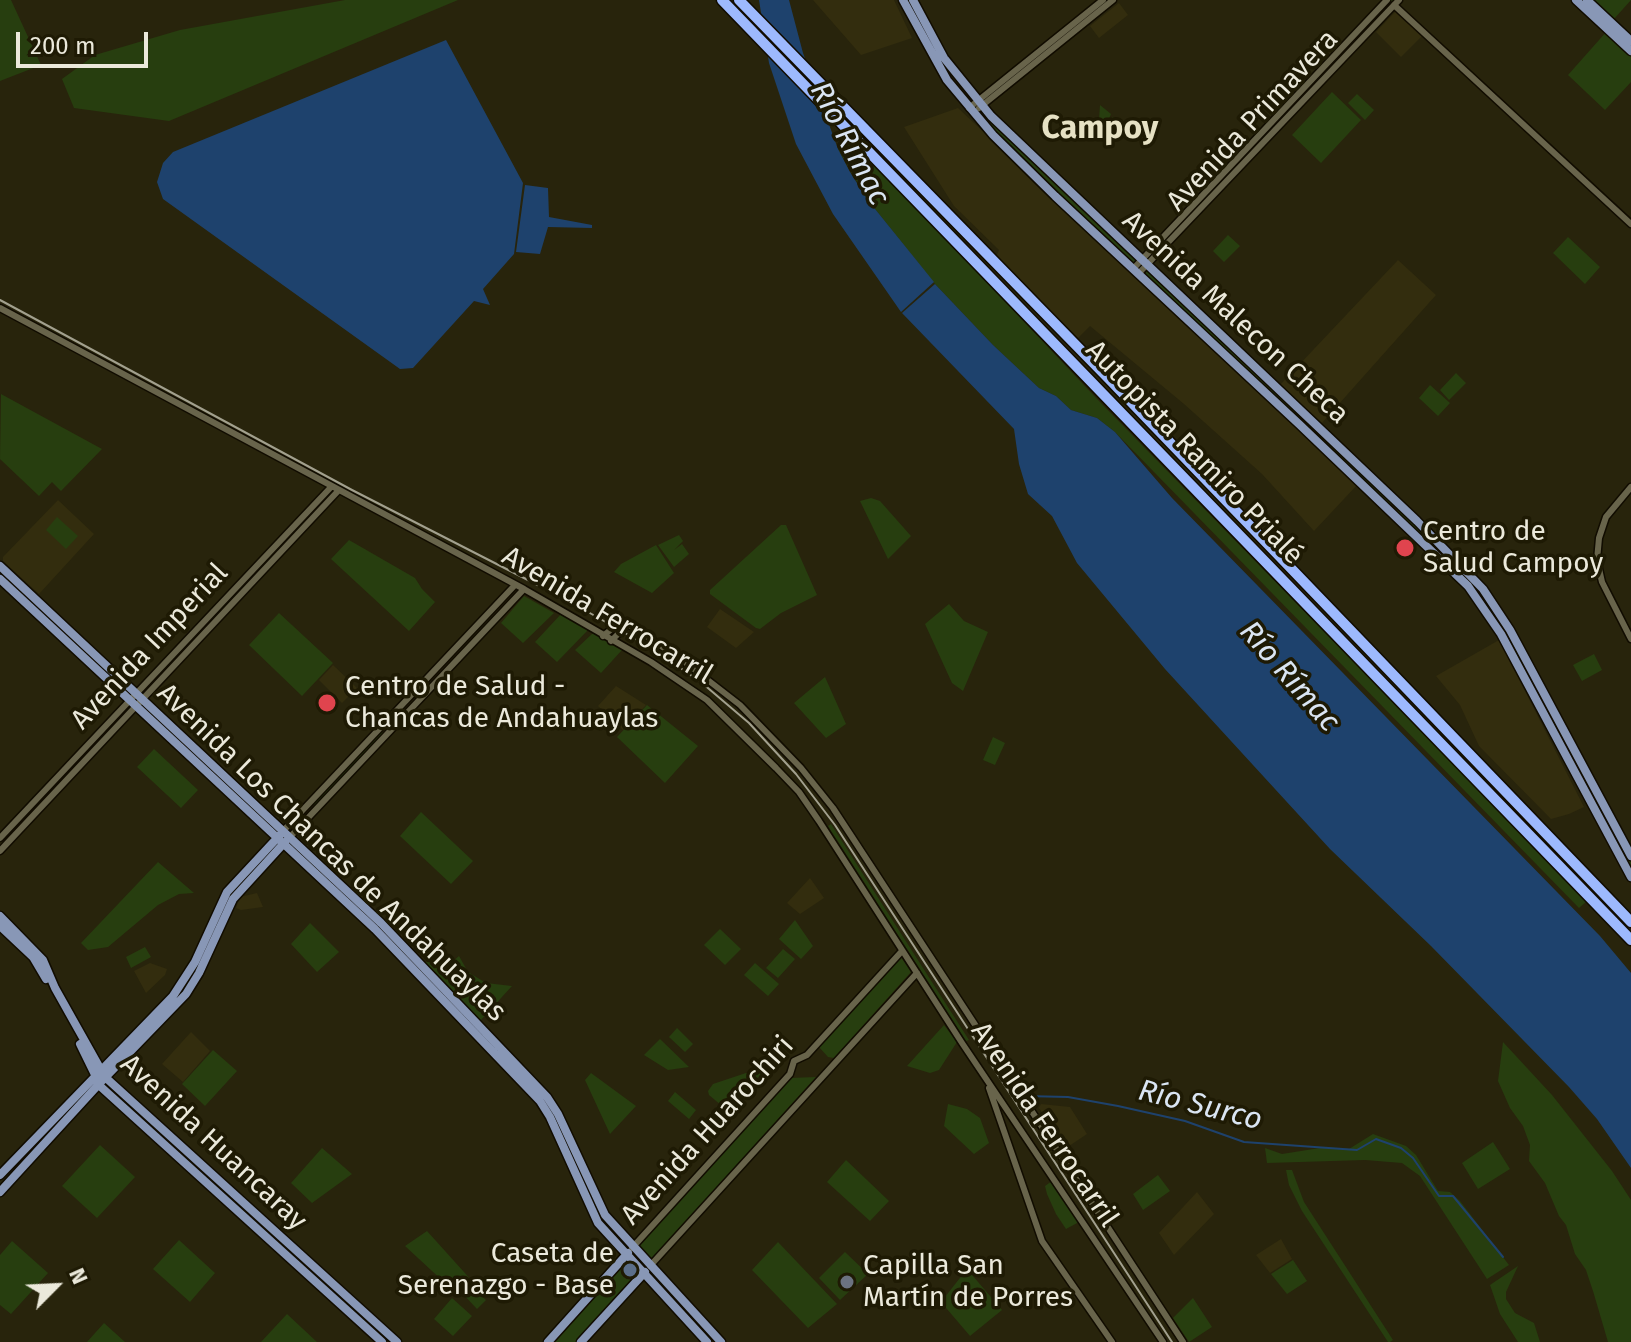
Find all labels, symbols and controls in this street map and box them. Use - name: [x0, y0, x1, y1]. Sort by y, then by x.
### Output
- scale bar: [20, 16, 152, 66]
- street label: Avenida Primavera: [1160, 23, 1346, 219]
- text: 200 m: [30, 32, 96, 60]
- water label: Río Rímac: [802, 76, 896, 212]
- district label: Campoy: [1042, 110, 1158, 148]
- street label: Avenida Malecon Checa: [1115, 204, 1355, 432]
- street label: Autopista Ramiro Prialé: [1078, 334, 1310, 572]
- place label: Centro de Salud Campoy: [1423, 515, 1603, 581]
- marker: Centro de Salud Campoy: [1394, 537, 1416, 559]
- street label: Avenida Ferrocarril: [496, 540, 718, 692]
- street label: Avenida Imperial: [65, 557, 235, 737]
- water label: Río Rímac: [1231, 614, 1347, 740]
- place label: Centro de Salud - Chancas de Andahuaylas: [345, 670, 658, 736]
- street label: Avenida Los Chancas de Andahuaylas: [150, 677, 512, 1029]
- marker: Centro de Salud - Chancas de Andahuaylas: [316, 692, 338, 714]
- street label: Avenida Ferrocarril: [963, 1016, 1125, 1234]
- street label: Avenida Huarochiri: [615, 1030, 801, 1232]
- street label: Avenida Huancaray: [113, 1048, 313, 1238]
- water label: Río Surco: [1134, 1073, 1266, 1139]
- place label: Caseta de Serenazgo - Base: [398, 1237, 614, 1303]
- north arrow: [16, 1246, 96, 1326]
- place label: Capilla San Martín de Porres: [863, 1249, 1073, 1315]
- marker: Caseta de Serenazgo - Base: [621, 1261, 639, 1279]
- text: N: [63, 1264, 94, 1288]
- marker: Capilla San Martín de Porres: [838, 1273, 856, 1291]

